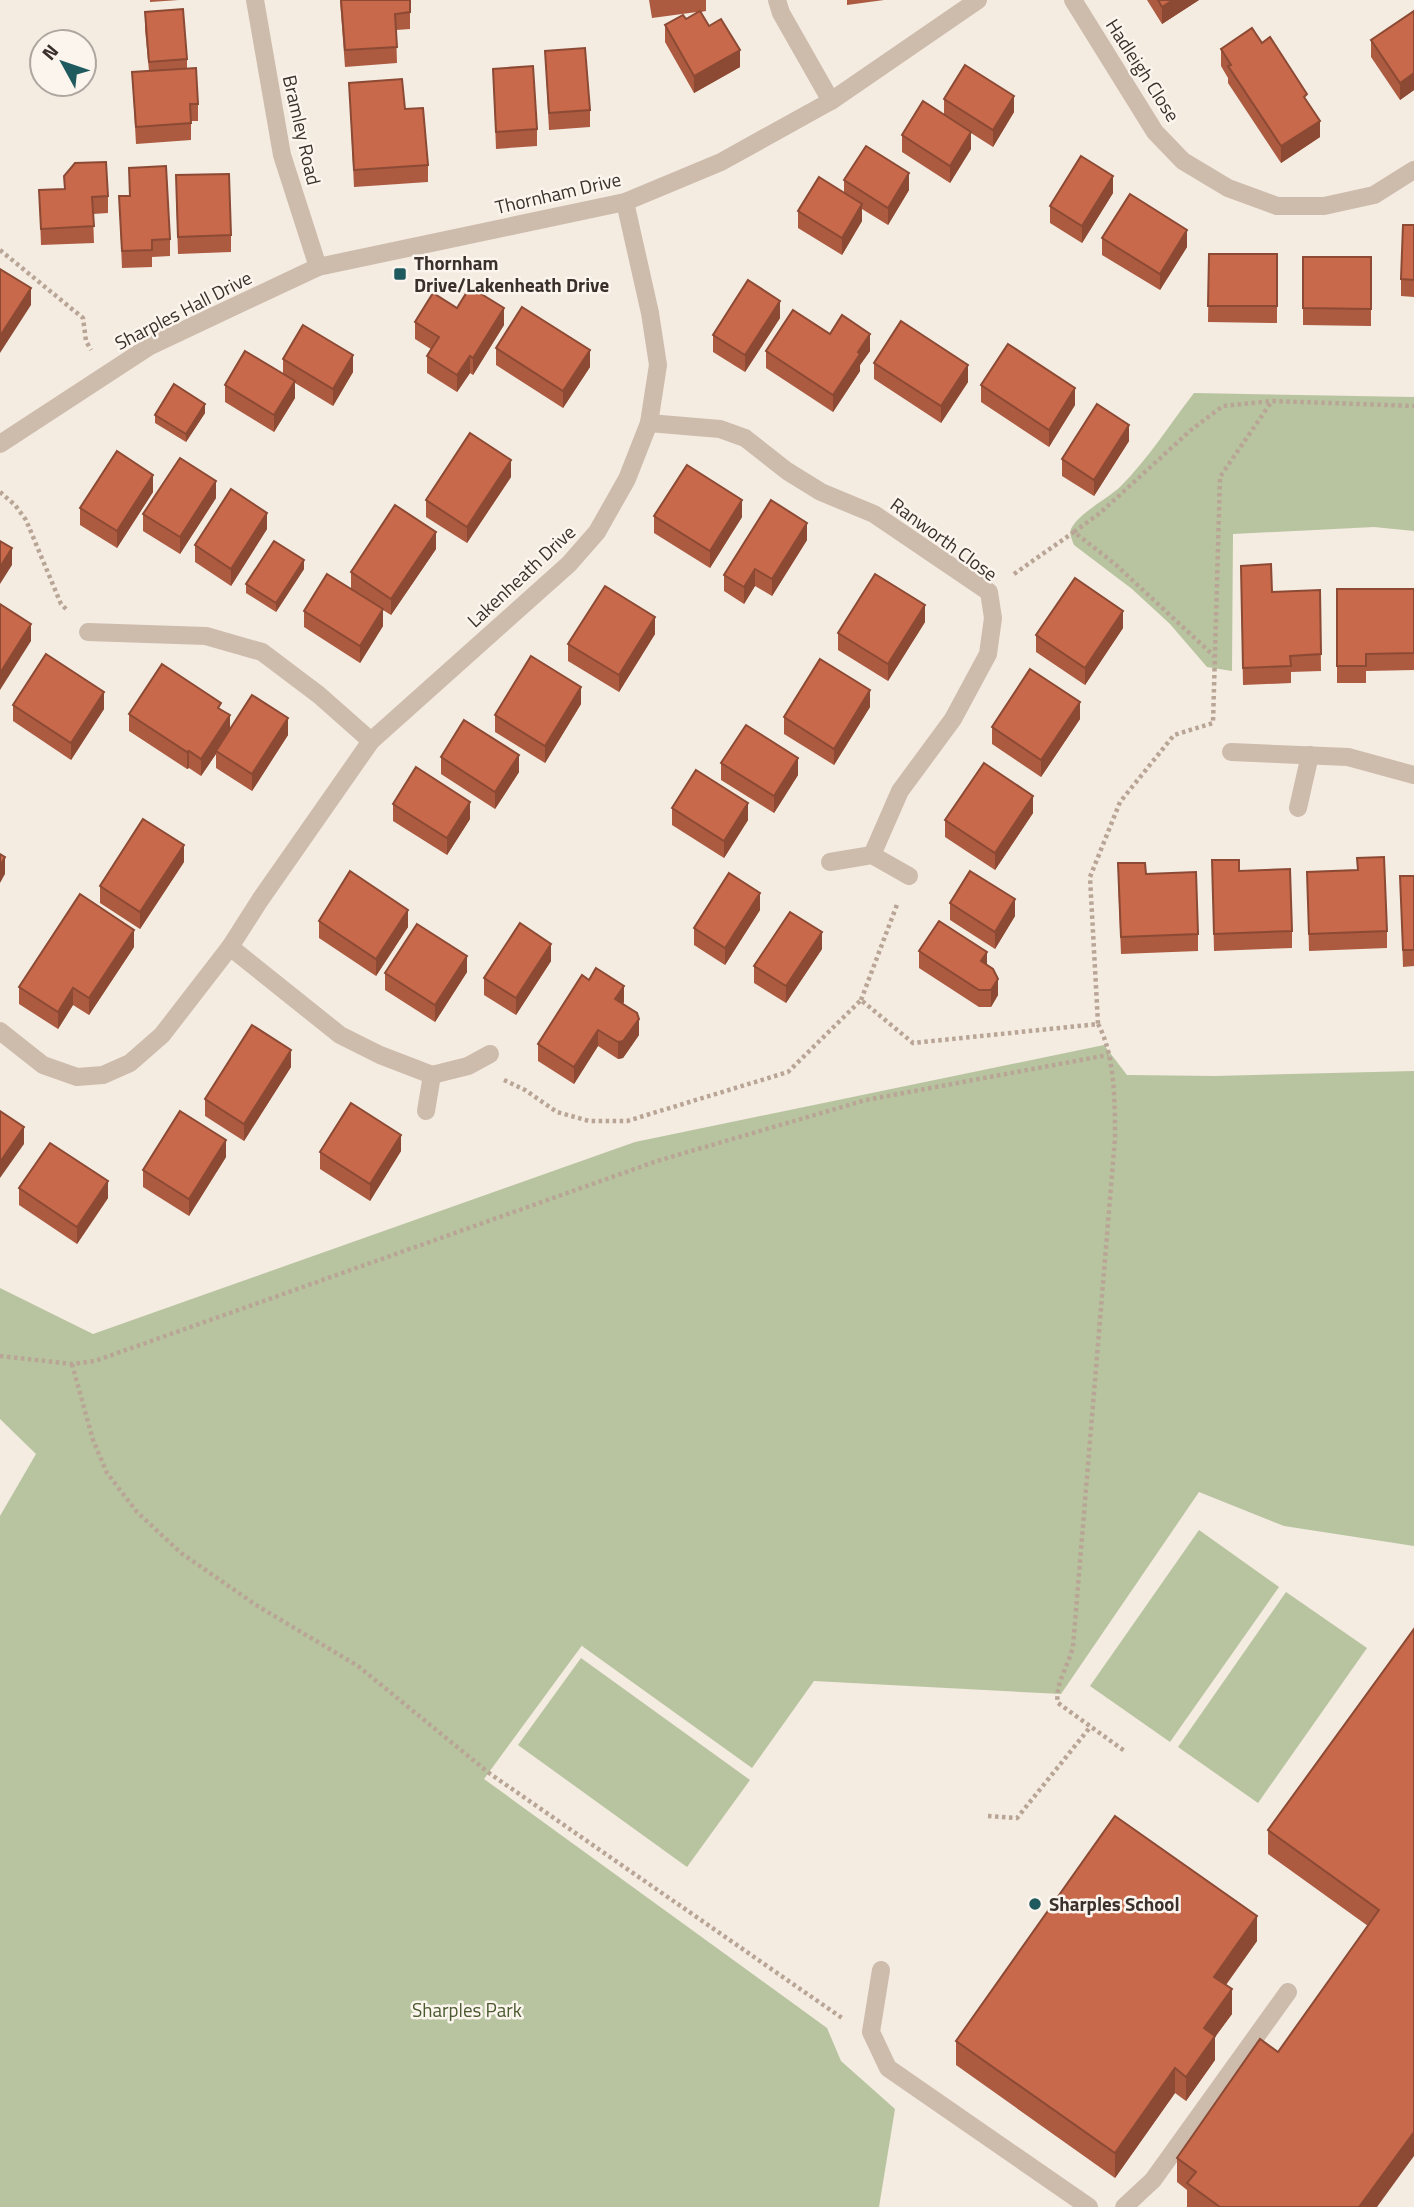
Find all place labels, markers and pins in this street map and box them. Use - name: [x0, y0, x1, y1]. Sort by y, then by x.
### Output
- place label: Thornham Drive/Lakenheath Drive: [414, 248, 609, 299]
- marker: Thornham Drive/Lakenheath Drive: [392, 266, 408, 282]
- place label: Sharples School: [1049, 1889, 1180, 1918]
- marker: Sharples School: [1027, 1896, 1043, 1912]

